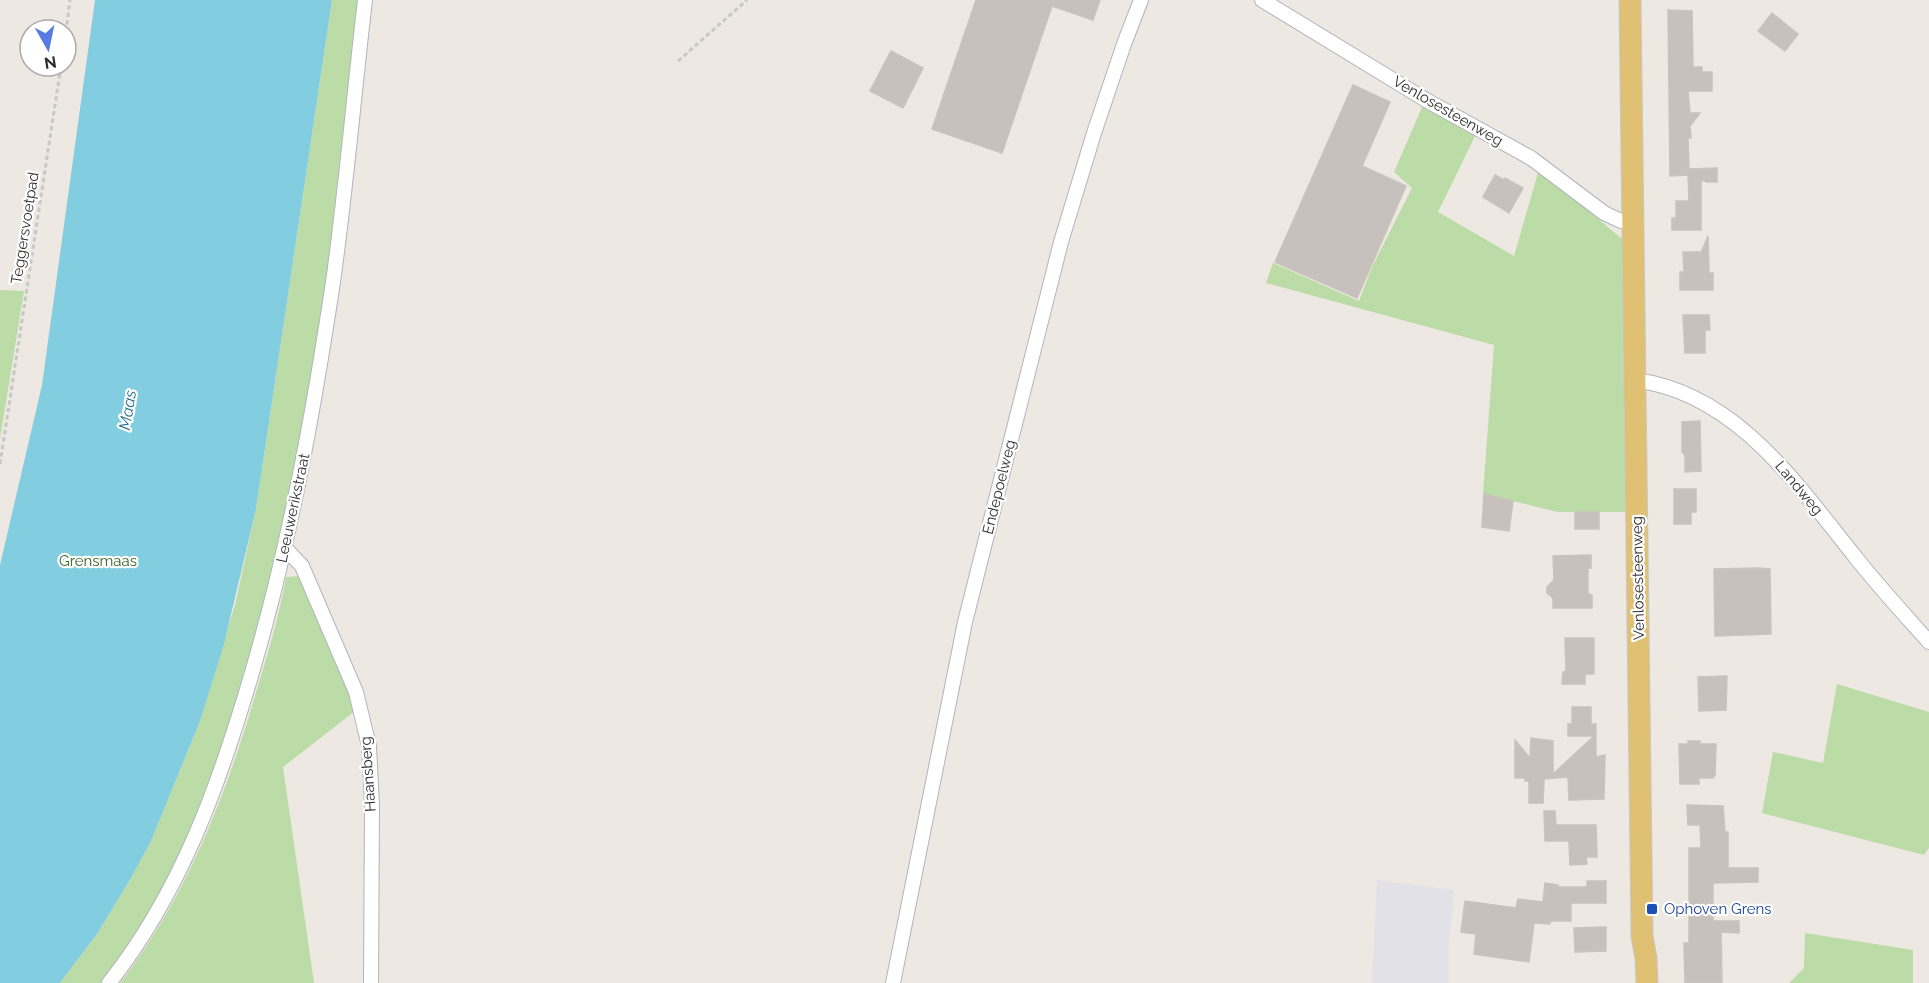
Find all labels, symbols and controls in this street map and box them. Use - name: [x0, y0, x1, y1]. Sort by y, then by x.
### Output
- north arrow: [18, 18, 78, 78]
- text: N: [43, 52, 58, 73]
- street label: Venlosesteenweg: [1390, 72, 1506, 150]
- street label: Teggersvoetpad: [7, 171, 43, 285]
- water label: Maas: [115, 388, 140, 431]
- street label: Endepoelweg: [979, 438, 1019, 536]
- street label: Leeuwerikstraat: [273, 452, 313, 564]
- street label: Landweg: [1771, 457, 1827, 519]
- street label: Venlosesteenweg: [1628, 516, 1648, 640]
- park label: Grensmaas: [59, 552, 137, 570]
- street label: Haansberg: [356, 736, 380, 812]
- place label: Ophoven Grens: [1664, 900, 1772, 918]
- marker: Ophoven Grens: [1645, 902, 1659, 916]

